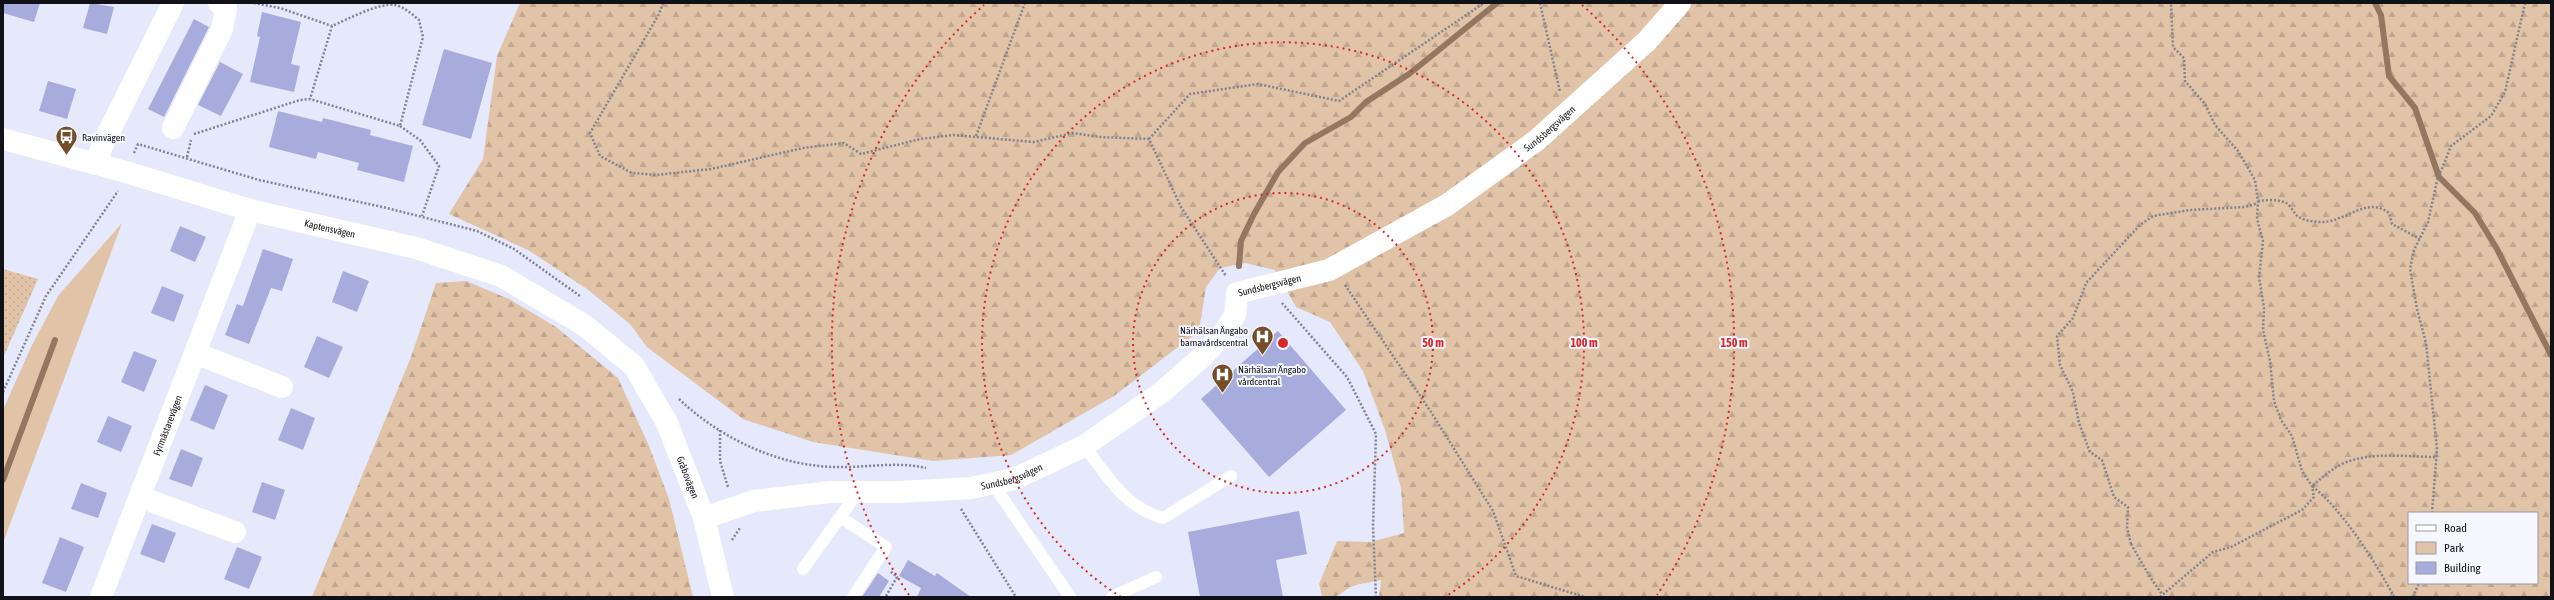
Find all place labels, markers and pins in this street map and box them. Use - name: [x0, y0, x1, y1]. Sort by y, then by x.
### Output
- bus stop icon: Ravinvägen: [53, 124, 79, 157]
- place label: Ravinvägen: [82, 132, 125, 143]
- hospital icon: Närhälsan Ängabo barnavårdscentral: [1250, 323, 1276, 356]
- place label: Närhälsan Ängabo barnavårdscentral: [1180, 325, 1248, 348]
- centre of rings: [1276, 336, 1290, 350]
- hospital icon: Närhälsan Ängabo vårdcentral: [1210, 362, 1236, 395]
- place label: Närhälsan Ängabo vårdcentral: [1238, 364, 1306, 387]

